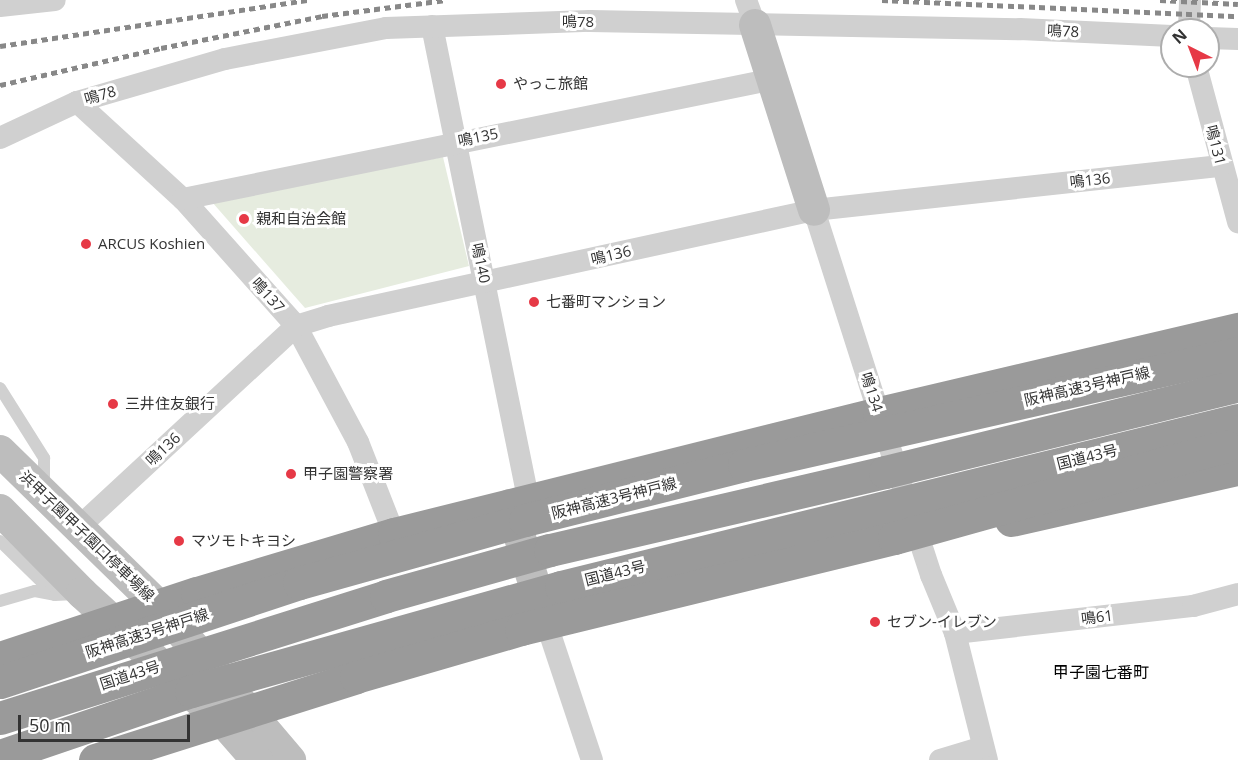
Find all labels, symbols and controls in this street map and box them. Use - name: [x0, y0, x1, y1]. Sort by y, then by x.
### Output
- street label: 鳴78: [562, 13, 594, 31]
- north arrow: [1160, 18, 1220, 78]
- street label: 鳴78: [1046, 21, 1080, 41]
- text: N: [1167, 24, 1191, 49]
- place label: やっこ旅館: [513, 75, 588, 93]
- marker: やっこ旅館: [494, 77, 508, 91]
- street label: 鳴78: [82, 82, 118, 108]
- street label: 鳴131: [1202, 123, 1230, 167]
- street label: 鳴135: [456, 124, 500, 150]
- street label: 鳴136: [1069, 169, 1111, 191]
- place label: 親和自治会館: [256, 210, 346, 228]
- marker: 親和自治会館: [237, 212, 251, 226]
- place label: ARCUS Koshien: [98, 235, 205, 253]
- marker: ARCUS Koshien: [79, 237, 93, 251]
- street label: 鳴140: [468, 241, 494, 285]
- street label: 鳴136: [589, 242, 633, 268]
- street label: 鳴137: [248, 274, 288, 316]
- place label: 七番町マンション: [546, 293, 666, 311]
- marker: 七番町マンション: [527, 295, 541, 309]
- street label: 阪神高速3号神戸線: [1022, 363, 1152, 409]
- street label: 鳴134: [857, 370, 887, 414]
- place label: 三井住友銀行: [125, 395, 215, 413]
- marker: 三井住友銀行: [106, 397, 120, 411]
- street label: 鳴136: [142, 429, 184, 469]
- street label: 国道43号: [1055, 441, 1119, 473]
- place label: 甲子園警察署: [303, 465, 393, 483]
- street label: 浜甲子園甲子園口停車場線: [16, 467, 158, 605]
- marker: 甲子園警察署: [284, 467, 298, 481]
- street label: 阪神高速3号神戸線: [549, 474, 679, 522]
- place label: マツモトキヨシ: [191, 532, 296, 550]
- marker: マツモトキヨシ: [172, 534, 186, 548]
- street label: 国道43号: [583, 557, 647, 589]
- street label: 阪神高速3号神戸線: [83, 605, 211, 661]
- street label: 鳴61: [1080, 606, 1114, 628]
- place label: セブン-イレブン: [887, 613, 997, 631]
- marker: セブン-イレブン: [868, 615, 882, 629]
- street label: 国道43号: [98, 657, 162, 693]
- district label: 甲子園七番町: [1053, 662, 1149, 682]
- scale bar: [21, 703, 194, 741]
- text: 50 m: [29, 713, 71, 737]

